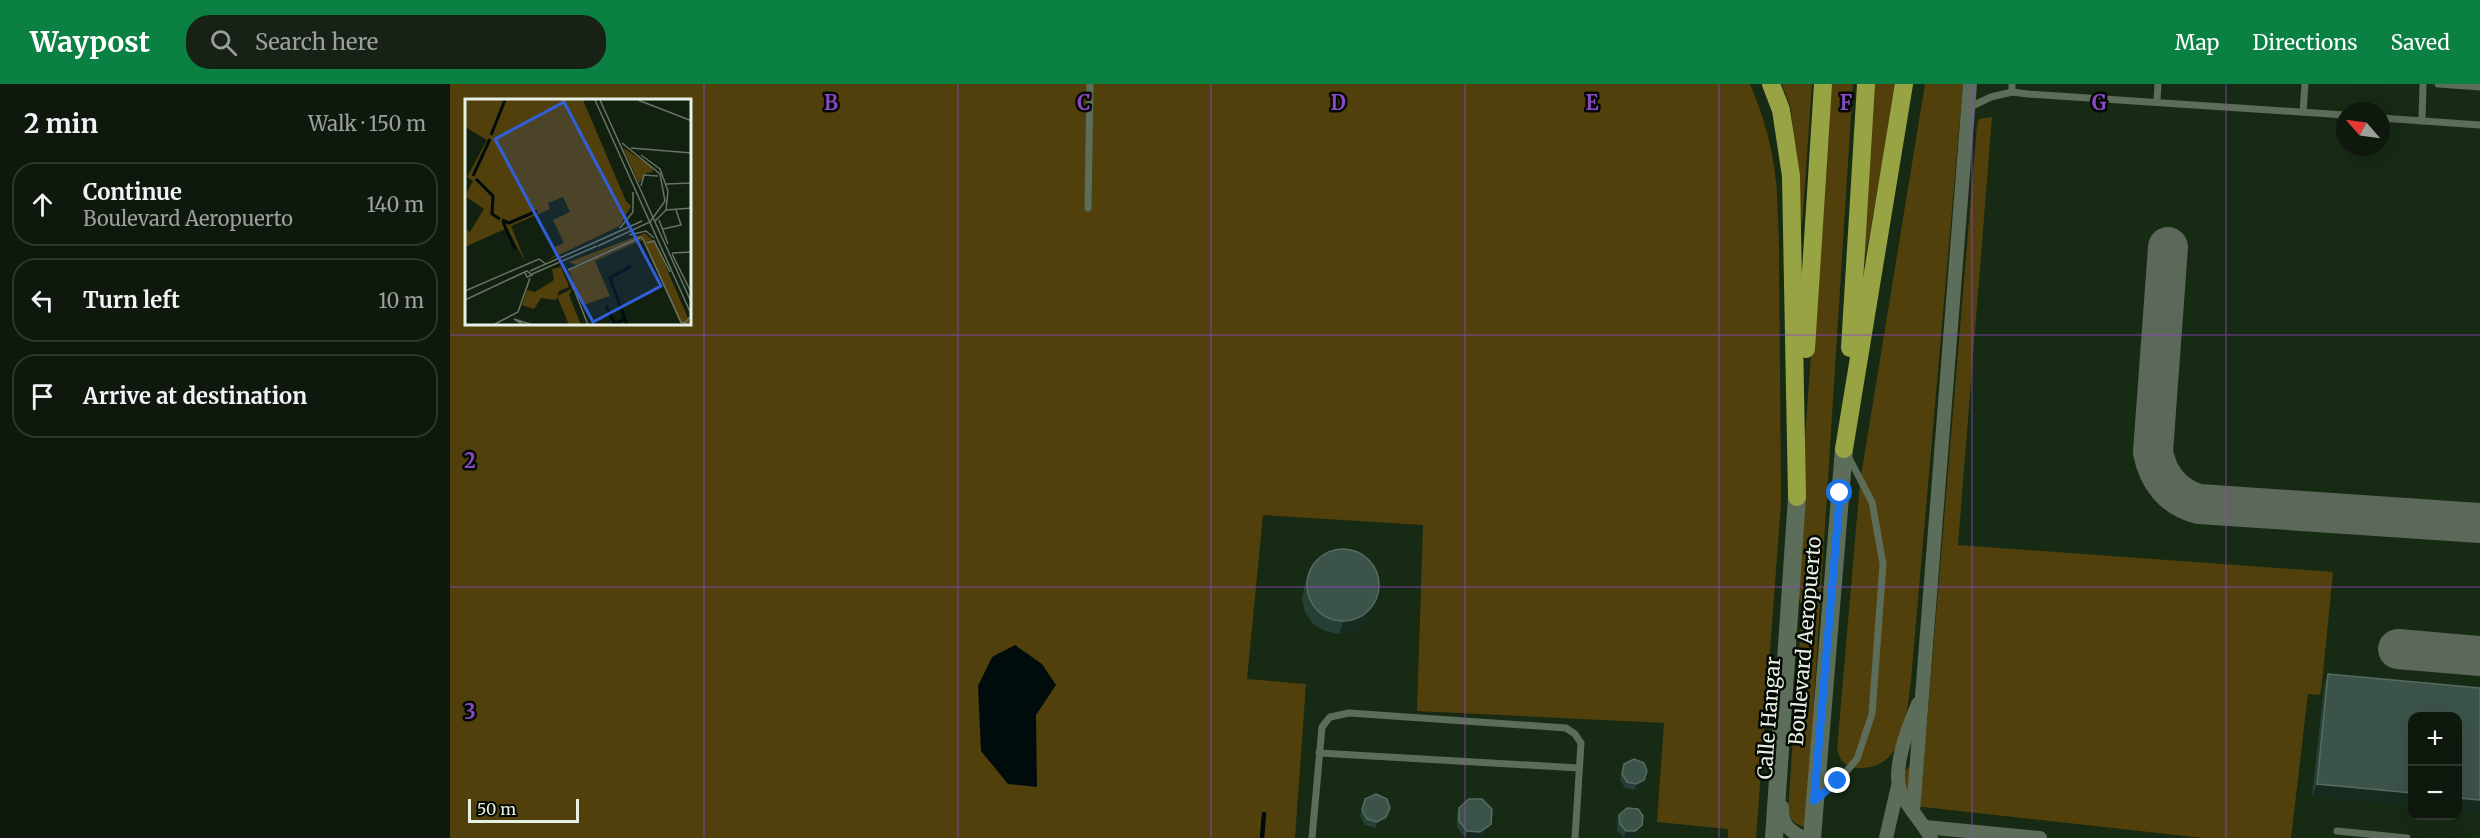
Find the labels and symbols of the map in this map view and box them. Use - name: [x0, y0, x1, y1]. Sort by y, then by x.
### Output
- text: B: [824, 90, 838, 115]
- text: C: [1077, 90, 1091, 115]
- text: D: [1330, 90, 1346, 115]
- text: E: [1585, 90, 1599, 115]
- text: F: [1840, 90, 1853, 115]
- text: G: [2092, 90, 2107, 115]
- inset map: [465, 99, 692, 326]
- north arrow: [2336, 102, 2390, 156]
- text: 2: [464, 448, 476, 473]
- route start: [1826, 479, 1852, 505]
- street label: Boulevard Aeropuerto: [1783, 535, 1826, 747]
- street label: Calle Hangar: [1752, 656, 1785, 780]
- text: 3: [464, 699, 476, 724]
- route end: [1824, 767, 1850, 793]
- scale bar: [468, 796, 579, 824]

